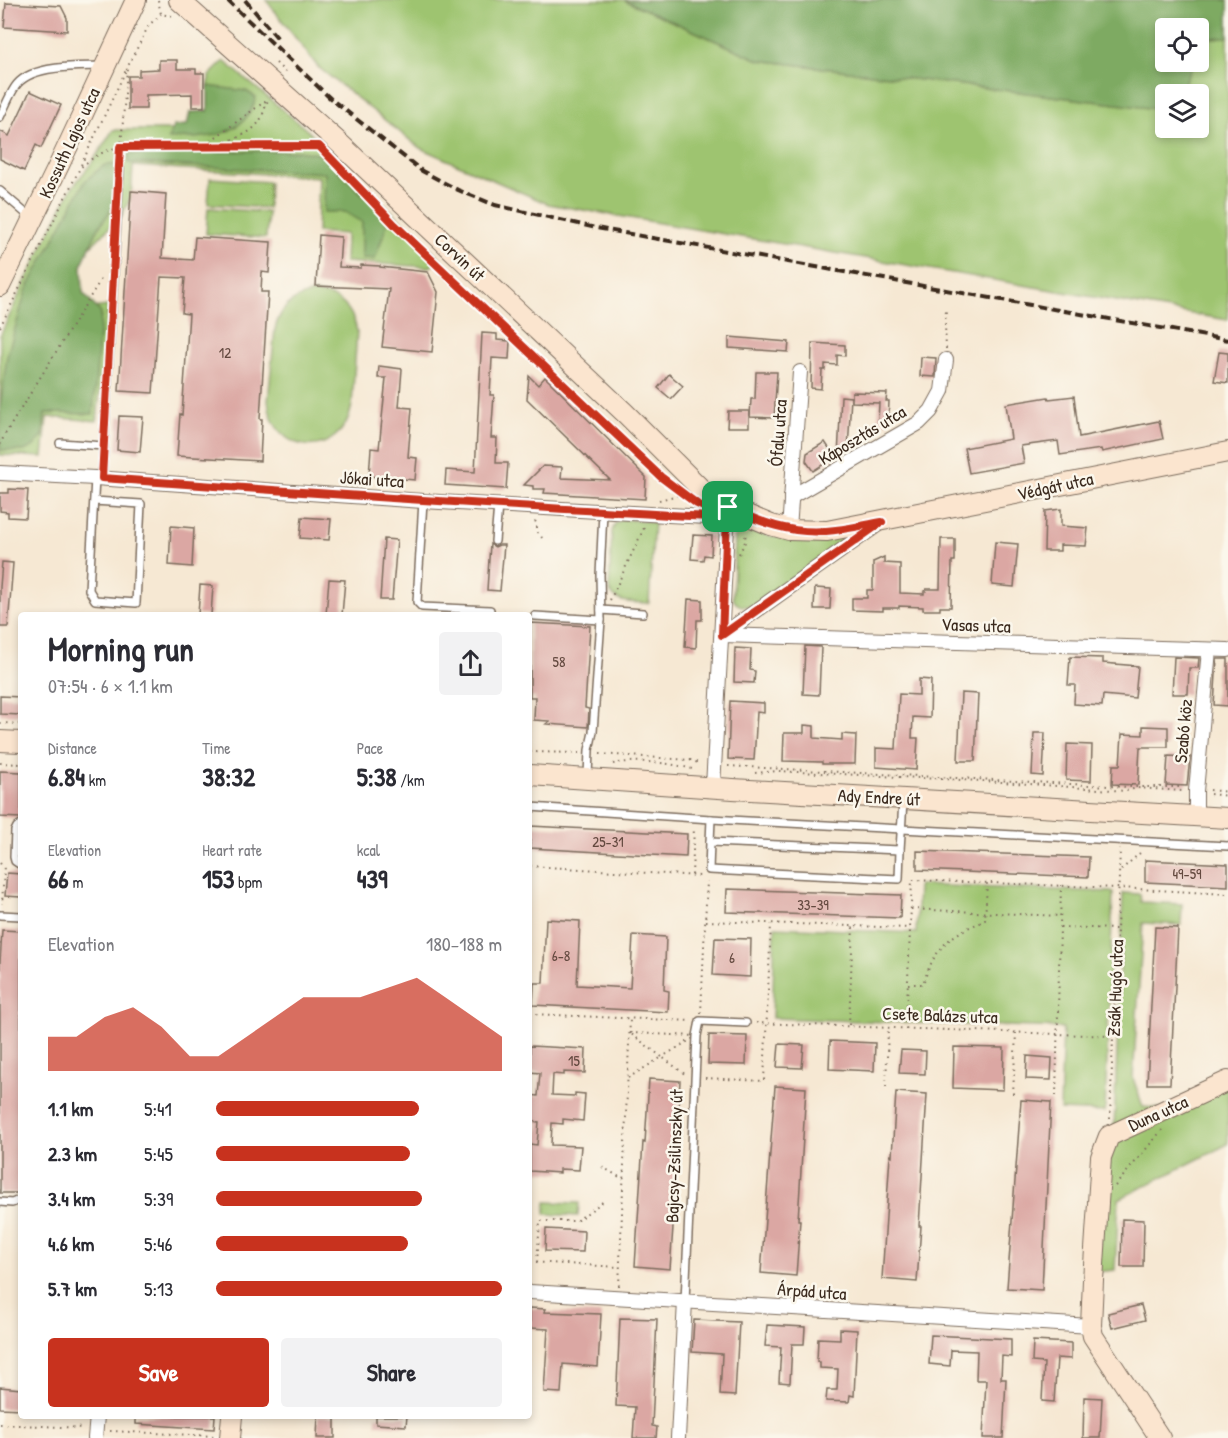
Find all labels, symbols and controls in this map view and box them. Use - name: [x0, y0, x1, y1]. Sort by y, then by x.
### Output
- map controls: [1155, 18, 1209, 138]
- button: locate: [1155, 18, 1209, 72]
- street label: Kossuth Lajos utca: [32, 84, 106, 202]
- button: layers: [1155, 84, 1209, 138]
- street label: Corvin út: [429, 227, 491, 287]
- house number: 12: [219, 342, 231, 363]
- street label: Ófalu utca: [763, 399, 793, 467]
- street label: Káposztás utca: [814, 399, 910, 471]
- street label: Jókai utca: [339, 464, 405, 494]
- street label: Védgát utca: [1015, 466, 1095, 506]
- pin: [702, 481, 753, 532]
- icon: arrive: [711, 490, 744, 523]
- street label: Vasas utca: [941, 611, 1011, 639]
- text: Morning run: [48, 627, 194, 671]
- button: share: [439, 632, 502, 695]
- house number: 58: [553, 651, 565, 672]
- text: 07:54 · 6 × 1.1 km: [48, 672, 173, 699]
- street label: Szabó köz: [1168, 698, 1198, 764]
- text: Distance: [48, 737, 97, 759]
- text: Time: [202, 737, 231, 759]
- text: Pace: [357, 737, 383, 759]
- text: 6.84: [48, 759, 85, 794]
- text: 38:32: [202, 759, 255, 794]
- text: 5:38: [357, 759, 397, 794]
- text: km: [85, 769, 106, 791]
- text: /km: [397, 769, 425, 791]
- street label: Ady Endre út: [837, 782, 922, 812]
- house number: 25-31: [592, 831, 624, 852]
- text: Elevation: [48, 839, 101, 861]
- text: Heart rate: [202, 839, 262, 861]
- text: kcal: [357, 839, 380, 861]
- text: 66: [48, 861, 69, 896]
- text: 153: [202, 861, 234, 896]
- text: 439: [357, 861, 388, 896]
- house number: 49-59: [1172, 863, 1202, 884]
- text: m: [69, 871, 83, 893]
- text: bpm: [234, 871, 262, 893]
- house number: 33-39: [797, 894, 829, 915]
- text: Elevation: [48, 930, 114, 957]
- text: 180–188 m: [426, 930, 502, 957]
- street label: Zsák Hugó utca: [1101, 939, 1129, 1037]
- house number: 6-8: [552, 945, 570, 966]
- house number: 6: [729, 947, 735, 968]
- street label: Csete Balázs utca: [882, 1000, 998, 1030]
- house number: 15: [568, 1050, 581, 1071]
- street label: Bajcsy-Zsilinszky út: [659, 1088, 689, 1223]
- street label: Duna utca: [1124, 1089, 1192, 1137]
- text: 1.1 km: [48, 1095, 93, 1122]
- text: 5:41: [144, 1095, 172, 1122]
- text: 2.3 km: [48, 1140, 97, 1167]
- text: 5:45: [144, 1140, 173, 1167]
- text: 3.4 km: [48, 1185, 95, 1212]
- text: 5:39: [144, 1185, 173, 1212]
- text: 4.6 km: [48, 1230, 94, 1257]
- text: 5:46: [144, 1230, 173, 1257]
- text: 5.7 km: [48, 1275, 97, 1302]
- text: 5:13: [144, 1275, 173, 1302]
- street label: Árpád utca: [777, 1276, 847, 1306]
- button: Save: [48, 1338, 269, 1407]
- button: Share: [281, 1338, 502, 1407]

